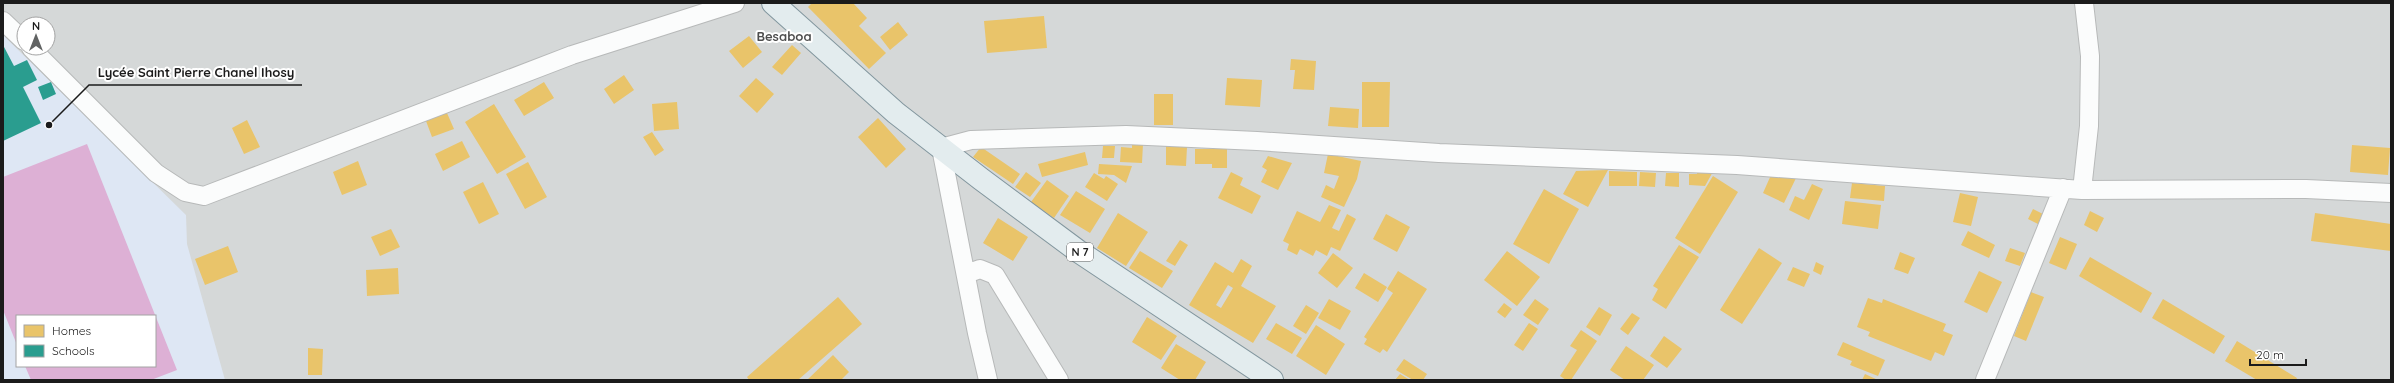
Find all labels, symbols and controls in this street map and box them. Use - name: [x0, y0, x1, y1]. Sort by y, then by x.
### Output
- north arrow: [16, 16, 56, 56]
- text: N: [32, 19, 40, 33]
- district label: Besaboa: [756, 28, 812, 44]
- callout: Lycée Saint Pierre Chanel Ihosy: [89, 60, 302, 85]
- text: Lycée Saint Pierre Chanel Ihosy: [98, 64, 294, 80]
- road number: N 7: [1067, 243, 1093, 261]
- legend: [16, 315, 156, 367]
- text: Homes: [52, 323, 92, 338]
- scale bar: [2250, 341, 2306, 367]
- text: Schools: [52, 343, 95, 358]
- text: 20 m: [2256, 347, 2284, 362]

